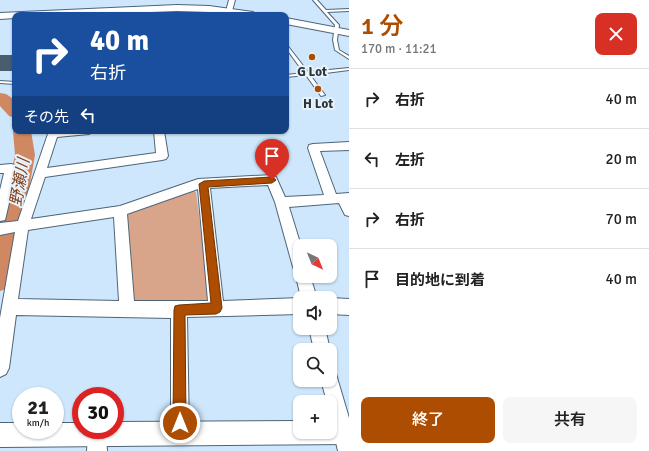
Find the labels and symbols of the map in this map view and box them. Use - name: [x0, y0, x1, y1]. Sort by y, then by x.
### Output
- marker: G Lot: [307, 52, 317, 62]
- place label: G Lot: [297, 64, 327, 80]
- marker: H Lot: [313, 84, 323, 94]
- place label: H Lot: [303, 96, 333, 112]
- pin: [255, 139, 289, 180]
- water label: 野瀬川: [6, 155, 34, 208]
- north arrow: [293, 239, 337, 283]
- speed limit sign: 30: [72, 387, 124, 439]
- position arrow: [159, 402, 201, 444]

